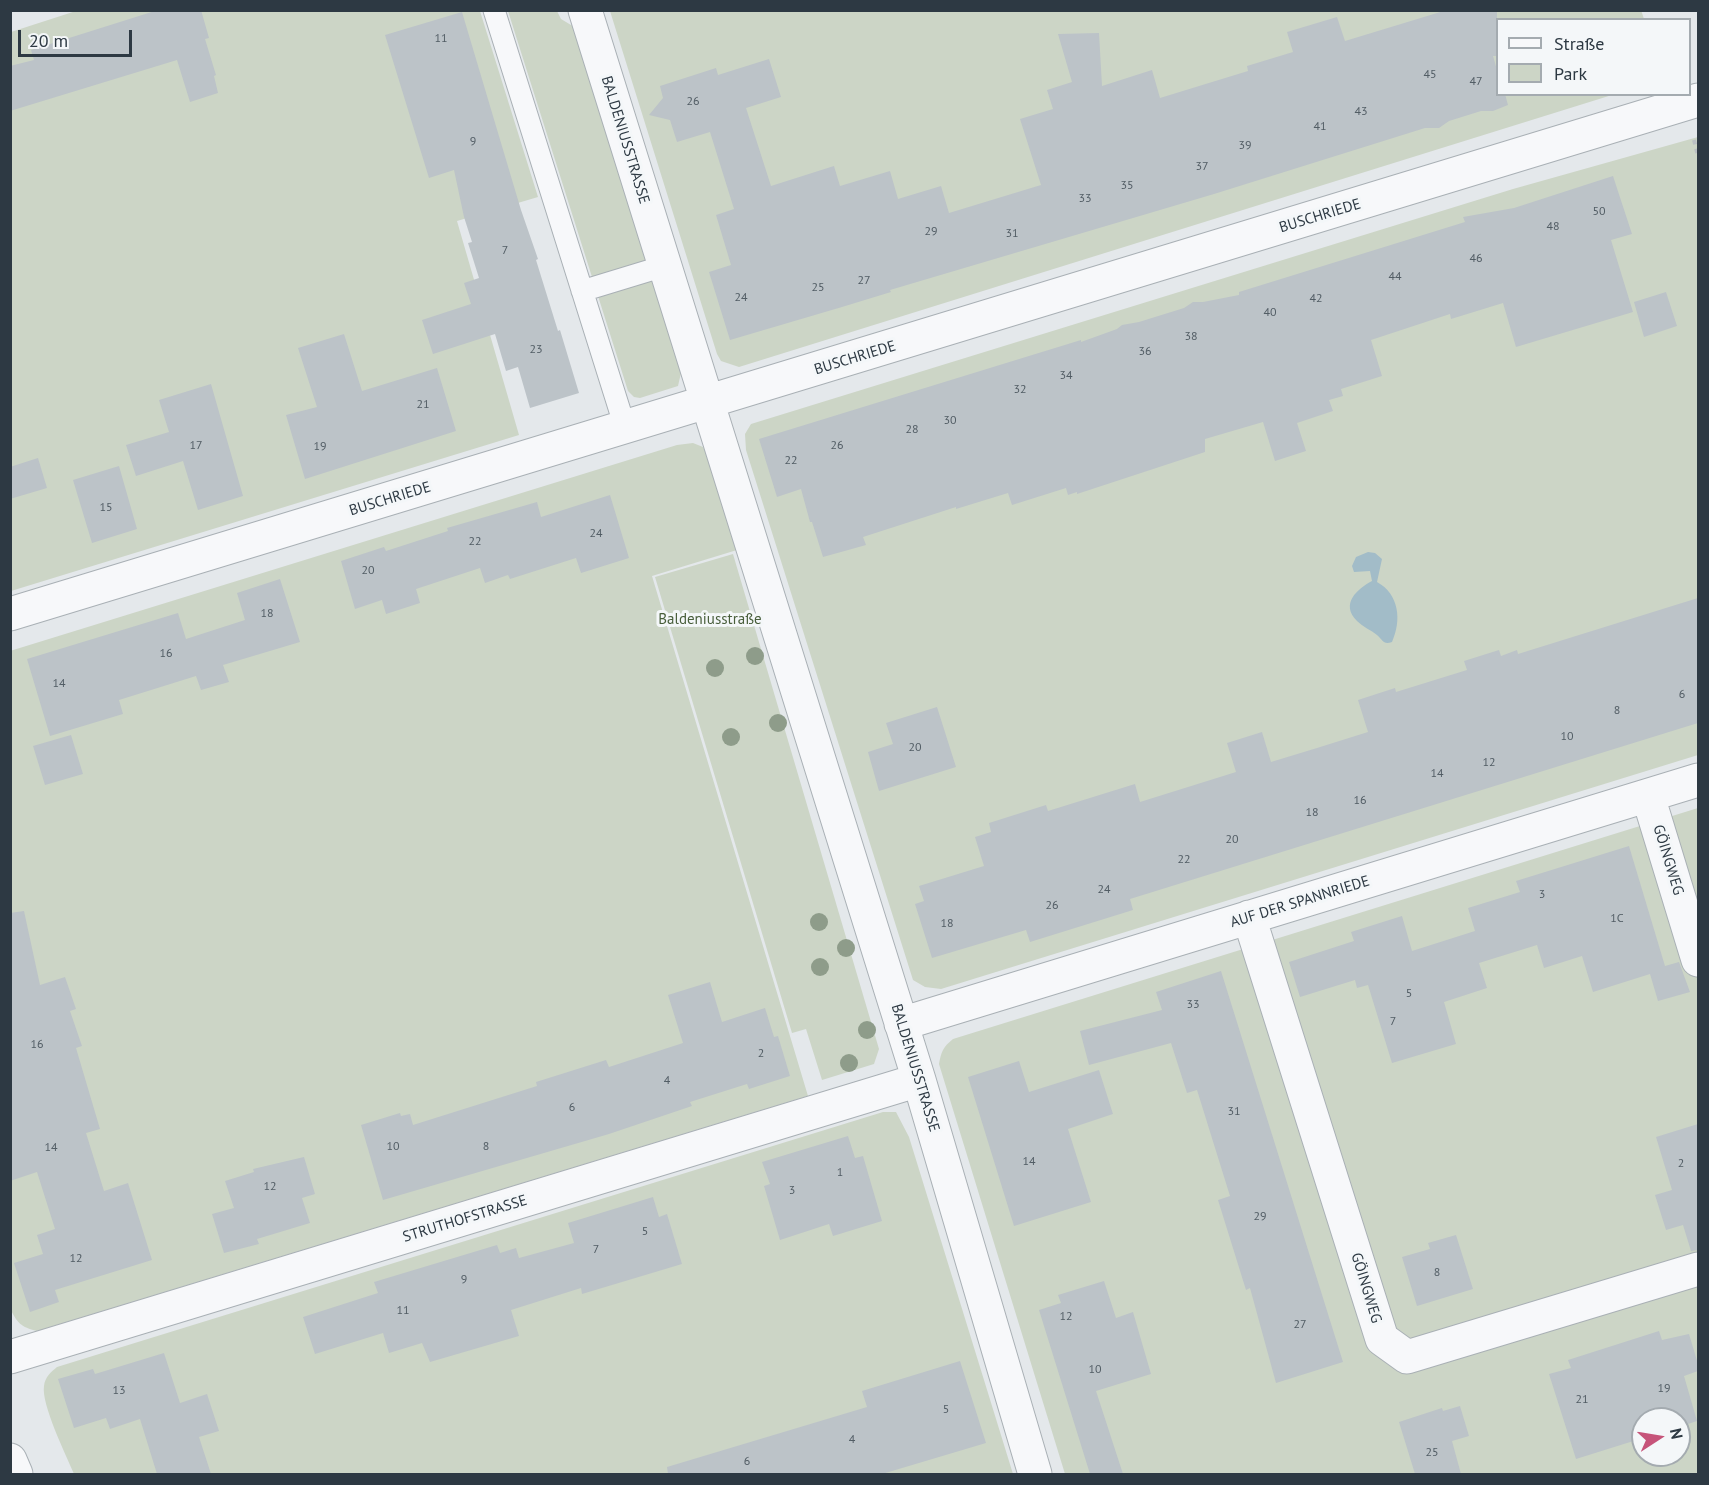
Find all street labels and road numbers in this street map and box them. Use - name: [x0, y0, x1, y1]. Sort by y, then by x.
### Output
- street label: BALDENIUSSTRASSE: [597, 74, 653, 206]
- street label: BUSCHRIEDE: [1277, 195, 1363, 237]
- street label: BUSCHRIEDE: [812, 337, 898, 379]
- street label: BUSCHRIEDE: [347, 478, 433, 520]
- street label: GÖINGWEG: [1649, 823, 1687, 897]
- street label: AUF DER SPANNRIEDE: [1228, 872, 1372, 932]
- street label: BALDENIUSSTRASSE: [887, 1002, 943, 1134]
- street label: STRUTHOFSTRASSE: [401, 1192, 529, 1246]
- street label: GÖINGWEG: [1347, 1251, 1385, 1325]

